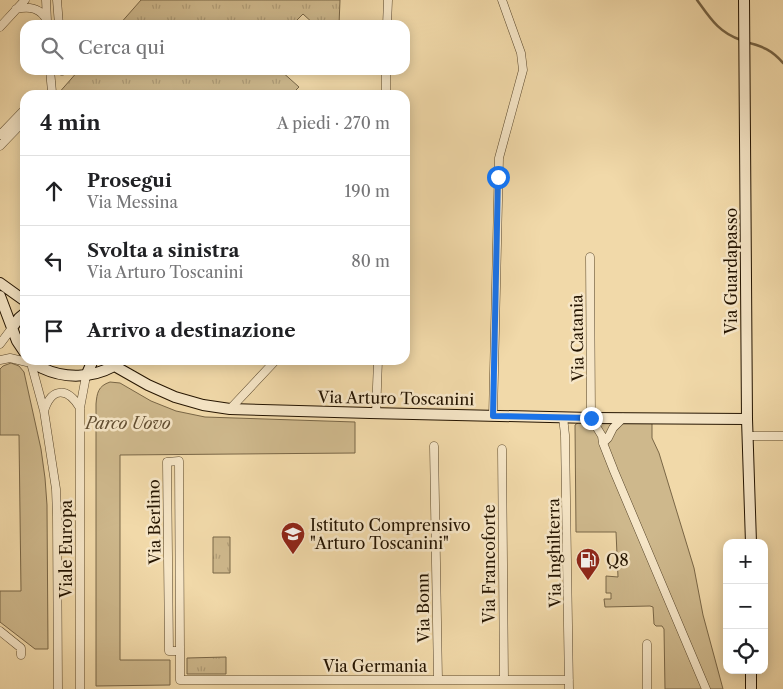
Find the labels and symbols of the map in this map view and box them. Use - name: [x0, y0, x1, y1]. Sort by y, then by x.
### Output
- route start: [487, 166, 510, 189]
- street label: Via Guardapasso: [721, 207, 741, 335]
- street label: Via Catania: [566, 294, 588, 383]
- street label: Via Arturo Toscanini: [317, 387, 474, 409]
- route end: [580, 407, 603, 430]
- park label: Parco Uovo: [83, 413, 171, 433]
- street label: Via Berlino: [143, 479, 165, 566]
- street label: Via Inghilterra: [543, 498, 565, 609]
- street label: Viale Europa: [56, 499, 76, 599]
- street label: Via Francoforte: [479, 504, 499, 625]
- place label: Istituto Comprensivo "Arturo Toscanini": [310, 515, 471, 553]
- school or university icon: Istituto Comprensivo "Arturo Toscanini": [280, 521, 306, 555]
- fuel station icon: Q8: [575, 547, 601, 581]
- place label: Q8: [606, 550, 629, 570]
- street label: Via Bonn: [412, 573, 434, 644]
- street label: Via Germania: [322, 656, 428, 676]

